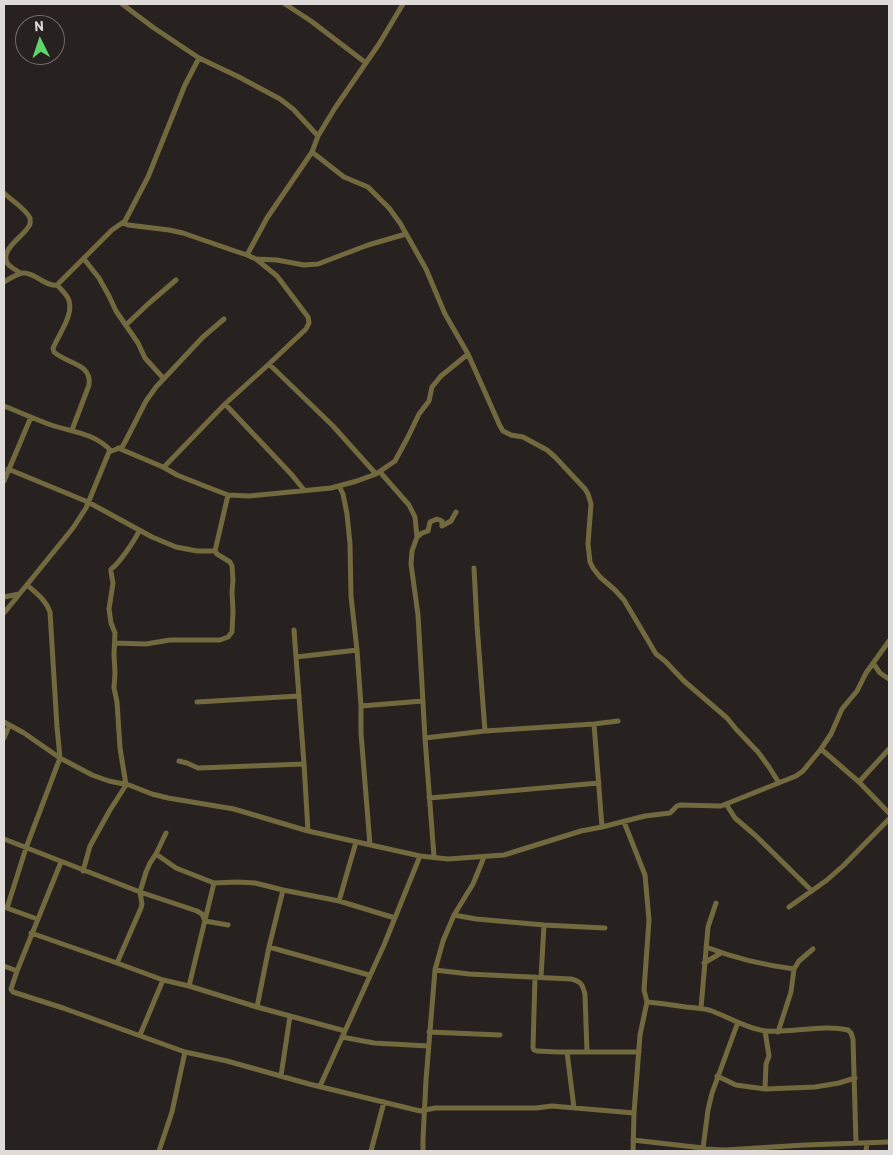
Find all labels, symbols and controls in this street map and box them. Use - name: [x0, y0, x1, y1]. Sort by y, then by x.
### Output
- north arrow: [15, 15, 65, 65]
- text: N: [34, 17, 44, 34]

